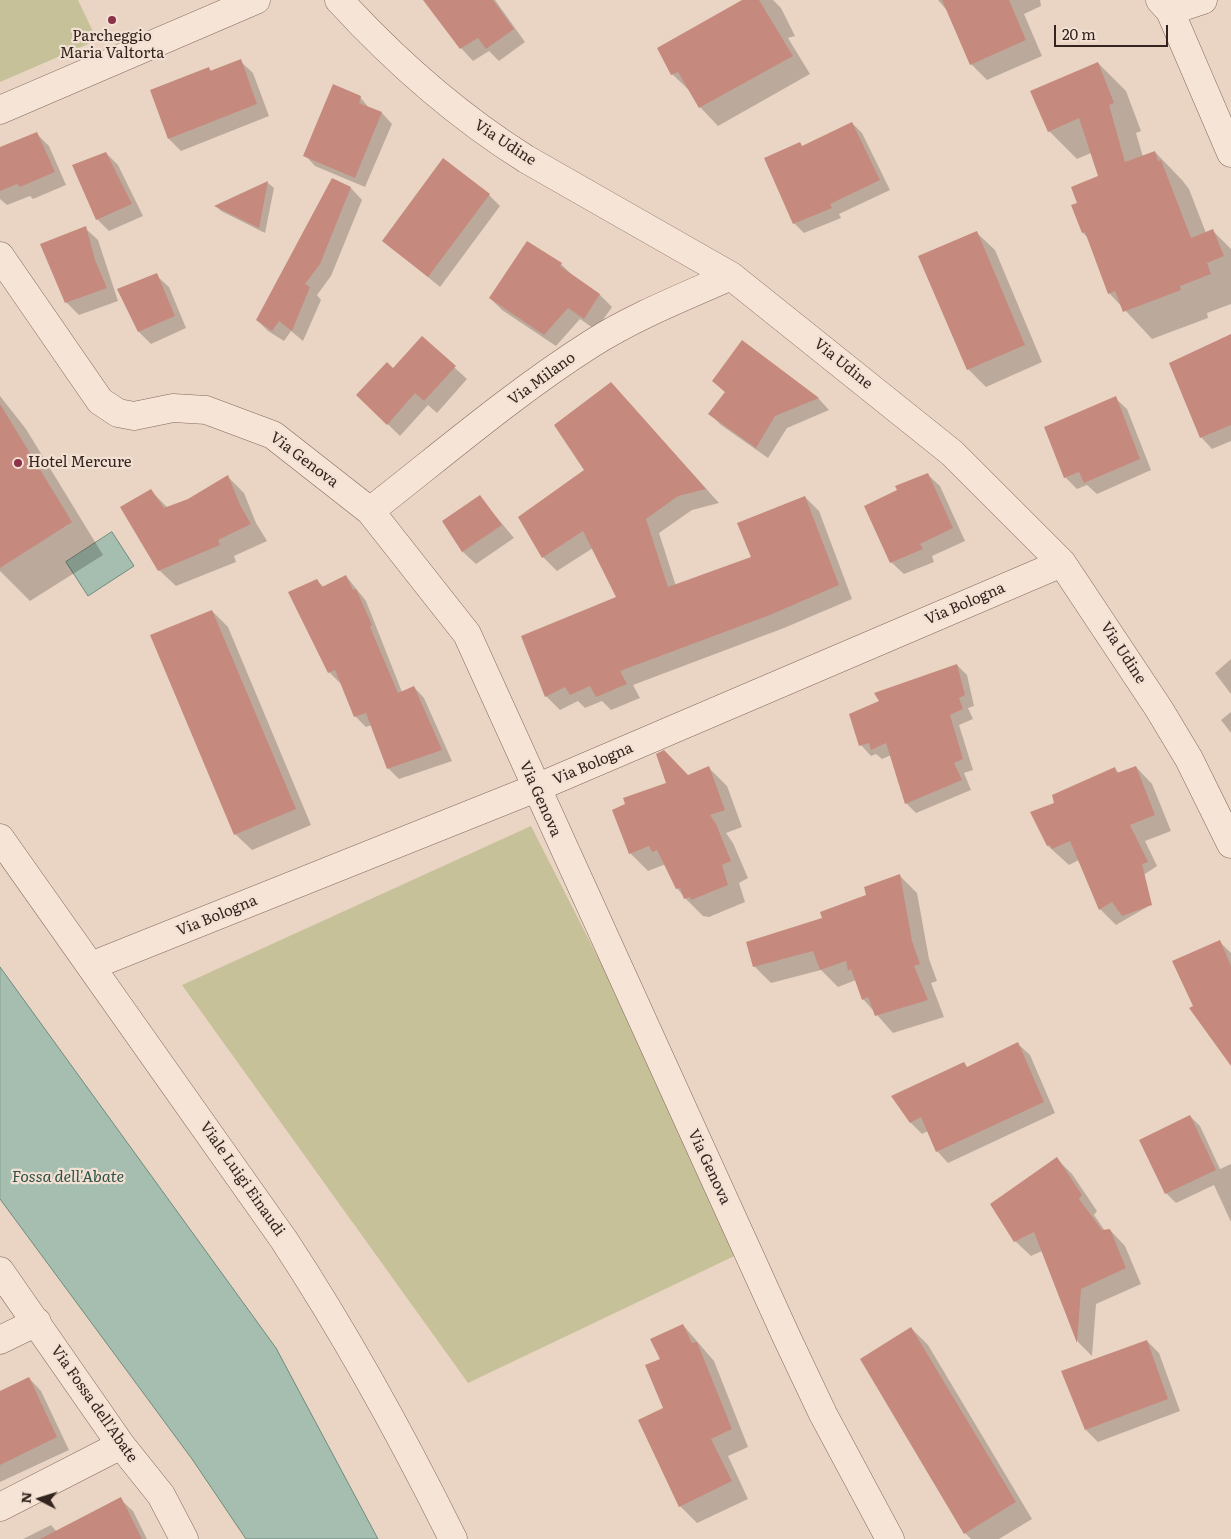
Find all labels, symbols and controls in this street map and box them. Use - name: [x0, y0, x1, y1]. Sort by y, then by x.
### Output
- marker: Parcheggio Maria Valtorta: [106, 14, 118, 26]
- scale bar: [1056, 15, 1170, 47]
- text: 20 m: [1062, 22, 1096, 45]
- place label: Parcheggio Maria Valtorta: [60, 28, 164, 63]
- street label: Via Udine: [471, 116, 539, 170]
- street label: Via Udine: [810, 335, 876, 393]
- street label: Via Milano: [505, 349, 579, 409]
- street label: Via Genova: [266, 428, 342, 492]
- place label: Hotel Mercure: [28, 454, 132, 472]
- marker: Hotel Mercure: [12, 457, 24, 469]
- street label: Via Bologna: [922, 579, 1008, 629]
- street label: Via Udine: [1096, 619, 1150, 687]
- street label: Via Bologna: [550, 739, 636, 789]
- street label: Via Genova: [515, 758, 565, 840]
- street label: Via Bologna: [174, 892, 260, 940]
- street label: Viale Luigi Einaudi: [196, 1118, 288, 1240]
- street label: Via Genova: [684, 1126, 734, 1208]
- water label: Fossa dell'Abate: [12, 1167, 124, 1187]
- street label: Via Fossa dell'Abate: [47, 1342, 141, 1466]
- north arrow: [15, 1474, 65, 1524]
- text: N: [15, 1491, 36, 1504]

